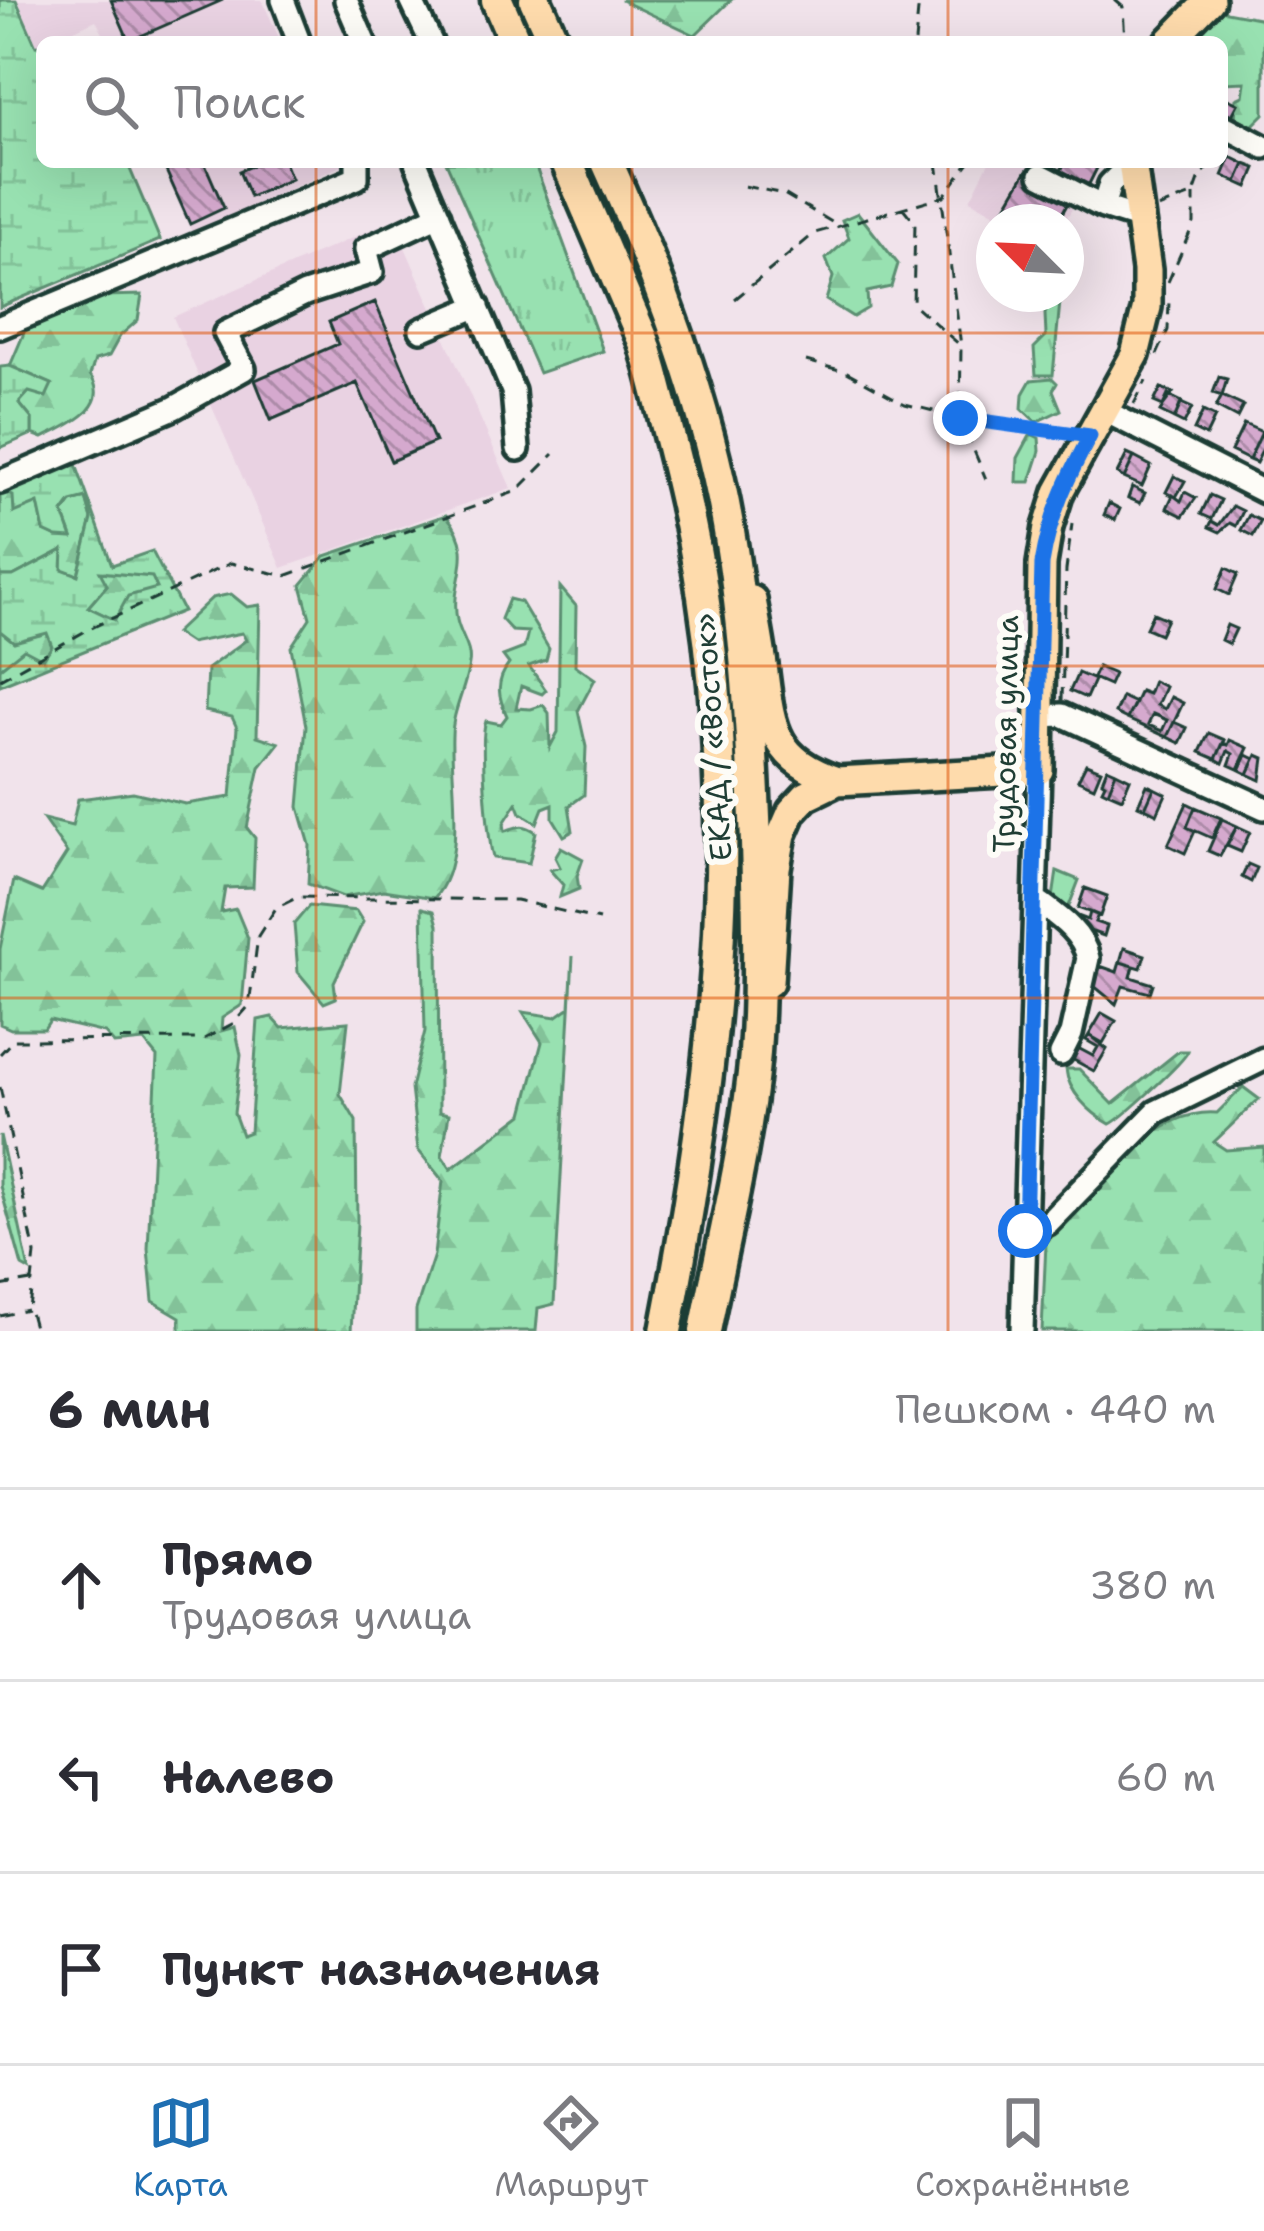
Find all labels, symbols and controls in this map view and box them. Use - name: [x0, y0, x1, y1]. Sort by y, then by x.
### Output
- search box: [36, 36, 1228, 168]
- icon: search: [78, 69, 144, 135]
- text: Поиск: [174, 72, 305, 132]
- north arrow: [976, 204, 1084, 312]
- route end: [933, 391, 987, 445]
- street label: ЕКАД / «Восток»: [683, 612, 742, 862]
- street label: Трудовая улица: [983, 614, 1028, 853]
- route start: [998, 1204, 1052, 1258]
- text: 6 мин: [48, 1375, 212, 1443]
- text: Пешком · 440 m: [895, 1383, 1216, 1435]
- text: Прямо: [162, 1529, 313, 1589]
- icon: ahead: [48, 1552, 114, 1618]
- text: 380 m: [1089, 1559, 1216, 1611]
- text: Трудовая улица: [162, 1589, 471, 1641]
- icon: left: [48, 1744, 114, 1810]
- text: Налево: [162, 1747, 335, 1807]
- text: 60 m: [1116, 1751, 1216, 1803]
- icon: arrive: [48, 1936, 114, 2002]
- text: Пункт назначения: [162, 1939, 601, 1999]
- tab: Карта: [133, 2090, 228, 2207]
- tab: Маршрут: [494, 2090, 648, 2207]
- tab: Сохранённые: [915, 2090, 1131, 2207]

